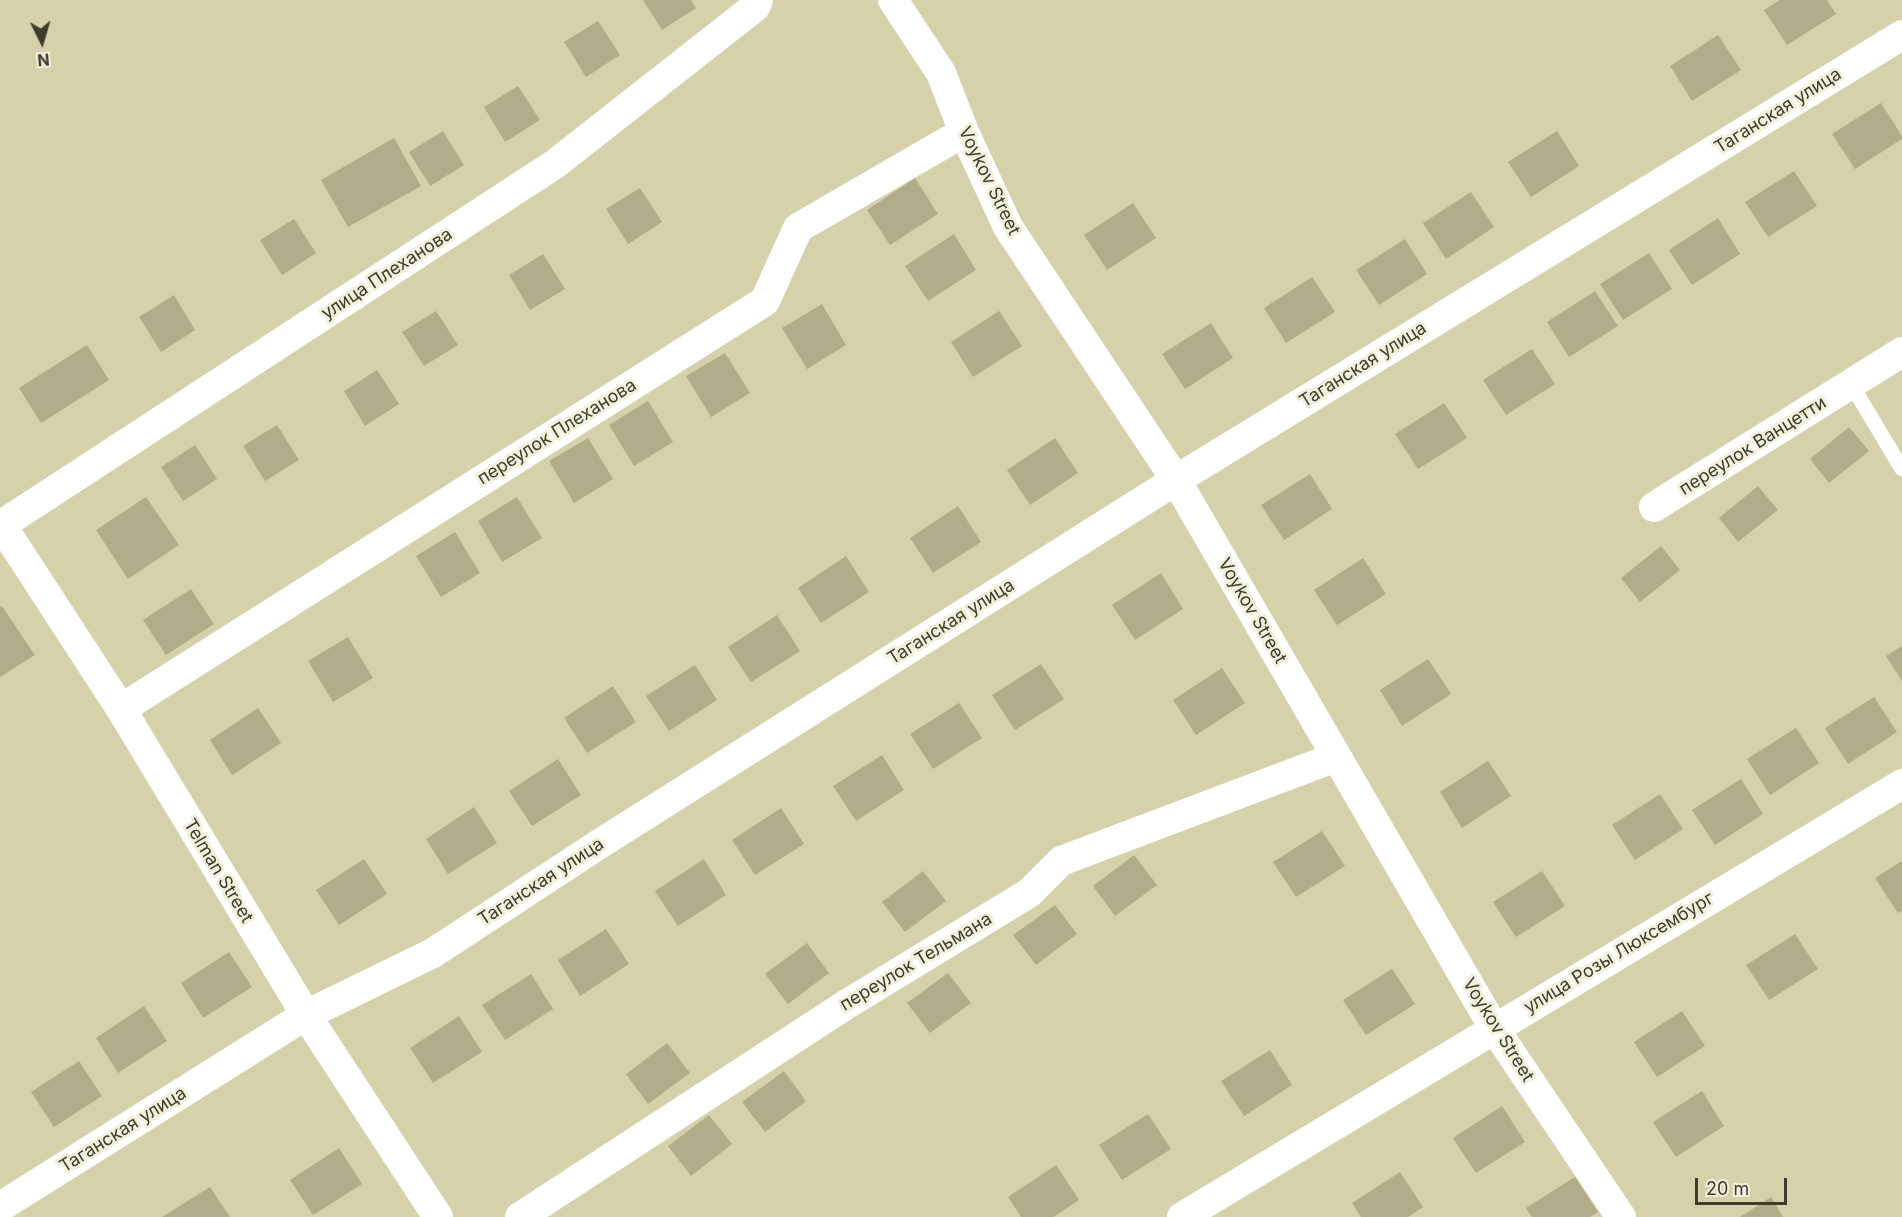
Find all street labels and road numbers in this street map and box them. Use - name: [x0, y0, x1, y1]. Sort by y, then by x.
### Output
- street label: Таганская улица: [1711, 63, 1845, 159]
- street label: Voykov Street: [953, 123, 1025, 239]
- street label: улица Плеханова: [318, 224, 456, 324]
- street label: Таганская улица: [1296, 317, 1430, 413]
- street label: переулок Плеханова: [474, 374, 640, 490]
- street label: переулок Ванцетти: [1676, 392, 1830, 500]
- street label: Voykov Street: [1213, 554, 1291, 668]
- street label: Таганская улица: [884, 574, 1018, 670]
- street label: Telman Street: [179, 815, 257, 927]
- street label: Таганская улица: [474, 833, 608, 931]
- street label: улица Розы Люксембург: [1520, 888, 1718, 1018]
- street label: переулок Тельмана: [836, 908, 996, 1016]
- street label: Voykov Street: [1458, 974, 1538, 1086]
- street label: Таганская улица: [56, 1082, 190, 1178]

